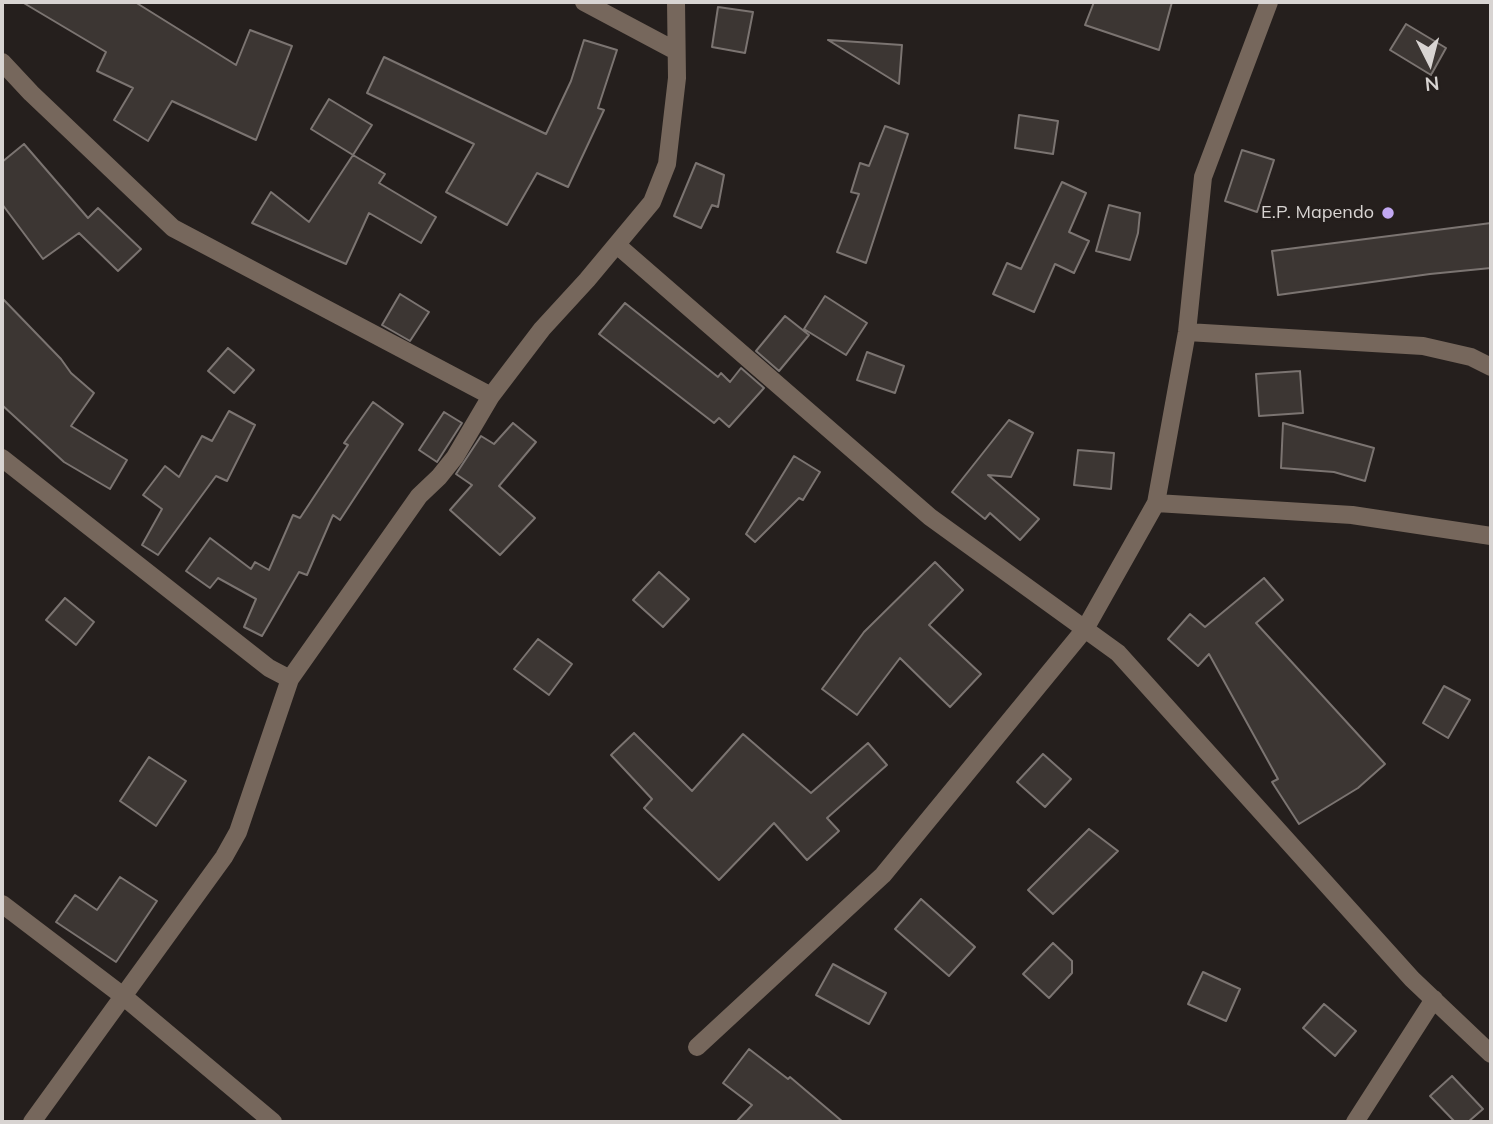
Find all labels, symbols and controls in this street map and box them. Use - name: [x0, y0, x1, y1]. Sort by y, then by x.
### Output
- north arrow: [1395, 28, 1465, 98]
- text: N: [1424, 71, 1441, 97]
- place label: E.P. Mapendo: [1261, 202, 1374, 224]
- marker: E.P. Mapendo: [1380, 205, 1396, 221]

